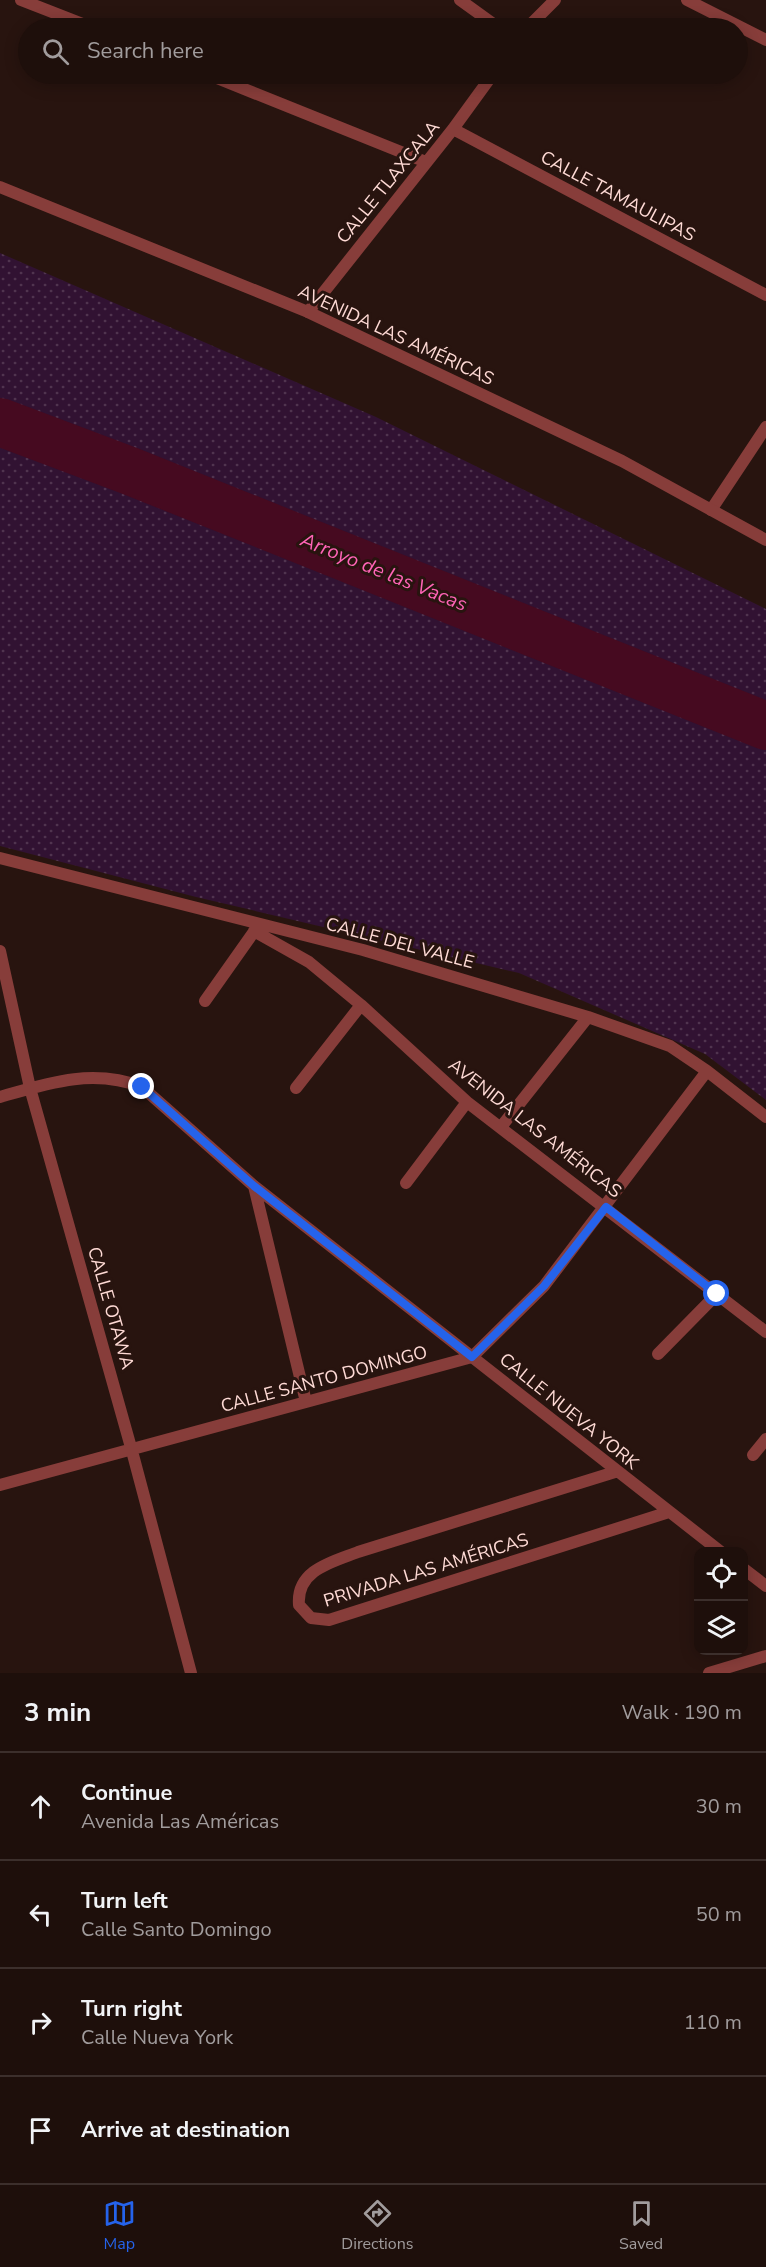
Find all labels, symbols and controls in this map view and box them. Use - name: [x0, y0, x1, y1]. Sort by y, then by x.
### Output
- search box: [18, 18, 748, 84]
- icon: search: [39, 35, 72, 68]
- text: Search here: [87, 36, 204, 66]
- street label: CALLE TLAXCALA: [331, 116, 445, 248]
- street label: CALLE TAMAULIPAS: [536, 145, 700, 247]
- street label: AVENIDA LAS AMÉRICAS: [294, 279, 498, 391]
- water label: Arroyo de las Vacas: [296, 526, 471, 618]
- street label: CALLE DEL VALLE: [323, 912, 477, 974]
- street label: AVENIDA LAS AMÉRICAS: [443, 1053, 627, 1203]
- route end: [128, 1073, 154, 1099]
- street label: CALLE OTAWA: [82, 1244, 140, 1372]
- route start: [703, 1280, 729, 1306]
- street label: CALLE SANTO DOMINGO: [218, 1340, 430, 1418]
- street label: CALLE NUEVA YORK: [494, 1347, 644, 1475]
- street label: PRIVADA LAS AMÉRICAS: [321, 1527, 531, 1613]
- map controls: [694, 1547, 748, 1655]
- button: locate: [694, 1547, 748, 1601]
- button: layers: [694, 1601, 748, 1655]
- text: 3 min: [24, 1695, 91, 1730]
- text: Walk · 190 m: [622, 1699, 742, 1726]
- text: Continue: [81, 1778, 172, 1808]
- icon: ahead: [24, 1790, 57, 1823]
- text: 30 m: [696, 1793, 742, 1820]
- text: Avenida Las Américas: [81, 1808, 279, 1835]
- text: Turn left: [81, 1886, 168, 1916]
- icon: left: [24, 1898, 57, 1931]
- text: 50 m: [696, 1901, 742, 1928]
- text: Calle Santo Domingo: [81, 1916, 272, 1943]
- text: Turn right: [81, 1994, 182, 2024]
- icon: right: [24, 2006, 57, 2039]
- text: 110 m: [684, 2009, 742, 2036]
- text: Calle Nueva York: [81, 2024, 233, 2051]
- icon: arrive: [24, 2114, 57, 2147]
- text: Arrive at destination: [81, 2115, 290, 2145]
- tab: Map: [103, 2197, 136, 2255]
- tab: Directions: [341, 2197, 413, 2255]
- tab: Saved: [619, 2197, 663, 2255]

